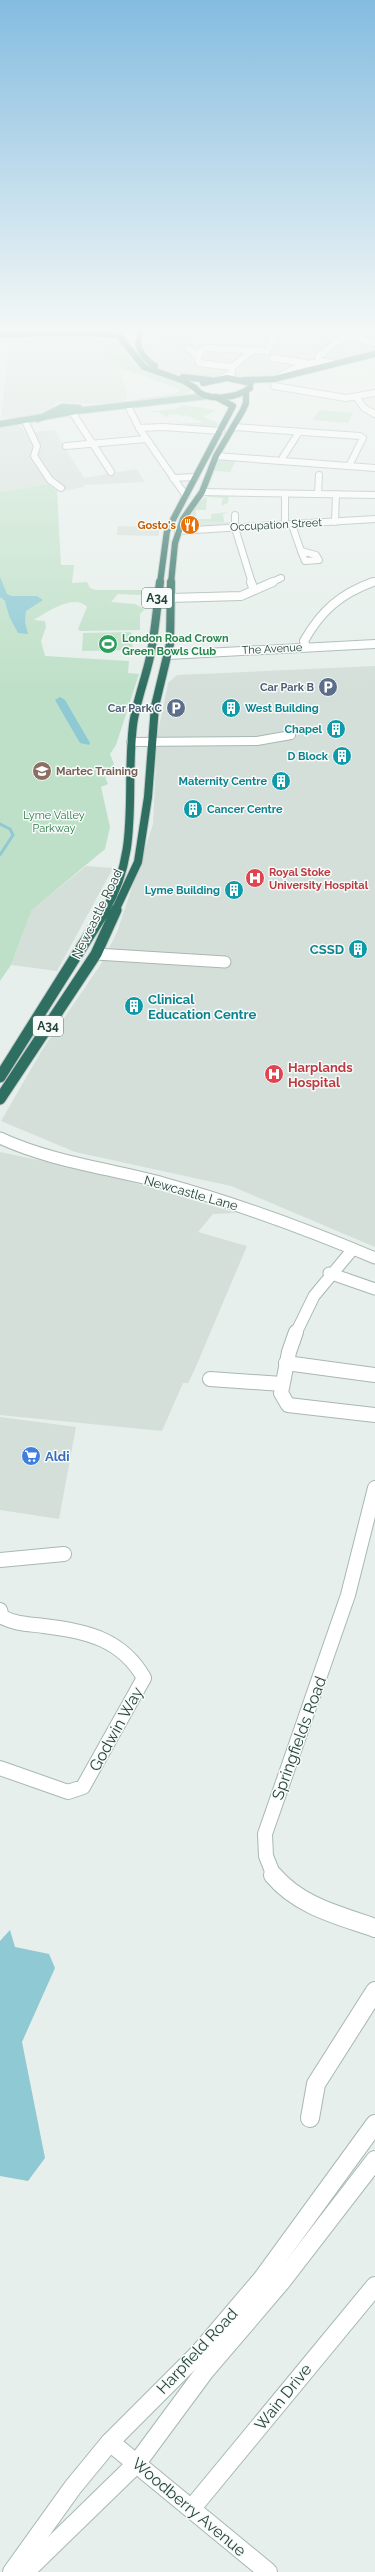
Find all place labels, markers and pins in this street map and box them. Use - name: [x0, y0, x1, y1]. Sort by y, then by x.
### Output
- restaurant icon: Gosto's: [179, 514, 201, 536]
- place label: Gosto's: [137, 519, 177, 532]
- place label: London Road Crown Green Bowls Club: [122, 632, 229, 658]
- sports icon: London Road Crown Green Bowls Club: [97, 633, 119, 655]
- parking icon: Car Park B: [317, 676, 339, 698]
- place label: Car Park B: [260, 681, 315, 694]
- parking icon: Car Park C: [165, 697, 187, 719]
- building icon: West Building: [220, 697, 242, 719]
- place label: Car Park C: [108, 702, 162, 715]
- place label: West Building: [245, 702, 319, 715]
- building icon: Chapel: [325, 718, 347, 740]
- place label: Chapel: [284, 723, 323, 736]
- building icon: D Block: [331, 745, 353, 767]
- place label: D Block: [288, 750, 329, 763]
- school or university icon: Martec Training: [31, 760, 53, 782]
- place label: Martec Training: [56, 765, 138, 778]
- building icon: Maternity Centre: [270, 770, 292, 792]
- place label: Maternity Centre: [179, 775, 267, 788]
- building icon: Cancer Centre: [182, 798, 204, 820]
- place label: Cancer Centre: [207, 803, 283, 816]
- place label: Royal Stoke University Hospital: [269, 866, 369, 892]
- hospital icon: Royal Stoke University Hospital: [244, 867, 266, 889]
- building icon: Lyme Building: [223, 879, 245, 901]
- place label: Lyme Building: [145, 884, 220, 897]
- building icon: CSSD: [347, 938, 369, 960]
- place label: CSSD: [310, 942, 344, 957]
- place label: Clinical Education Centre: [148, 992, 256, 1022]
- building icon: Clinical Education Centre: [123, 995, 145, 1017]
- place label: Harplands Hospital: [288, 1060, 353, 1090]
- hospital icon: Harplands Hospital: [263, 1063, 285, 1085]
- supermarket icon: Aldi: [20, 1445, 42, 1467]
- place label: Aldi: [45, 1449, 70, 1464]

